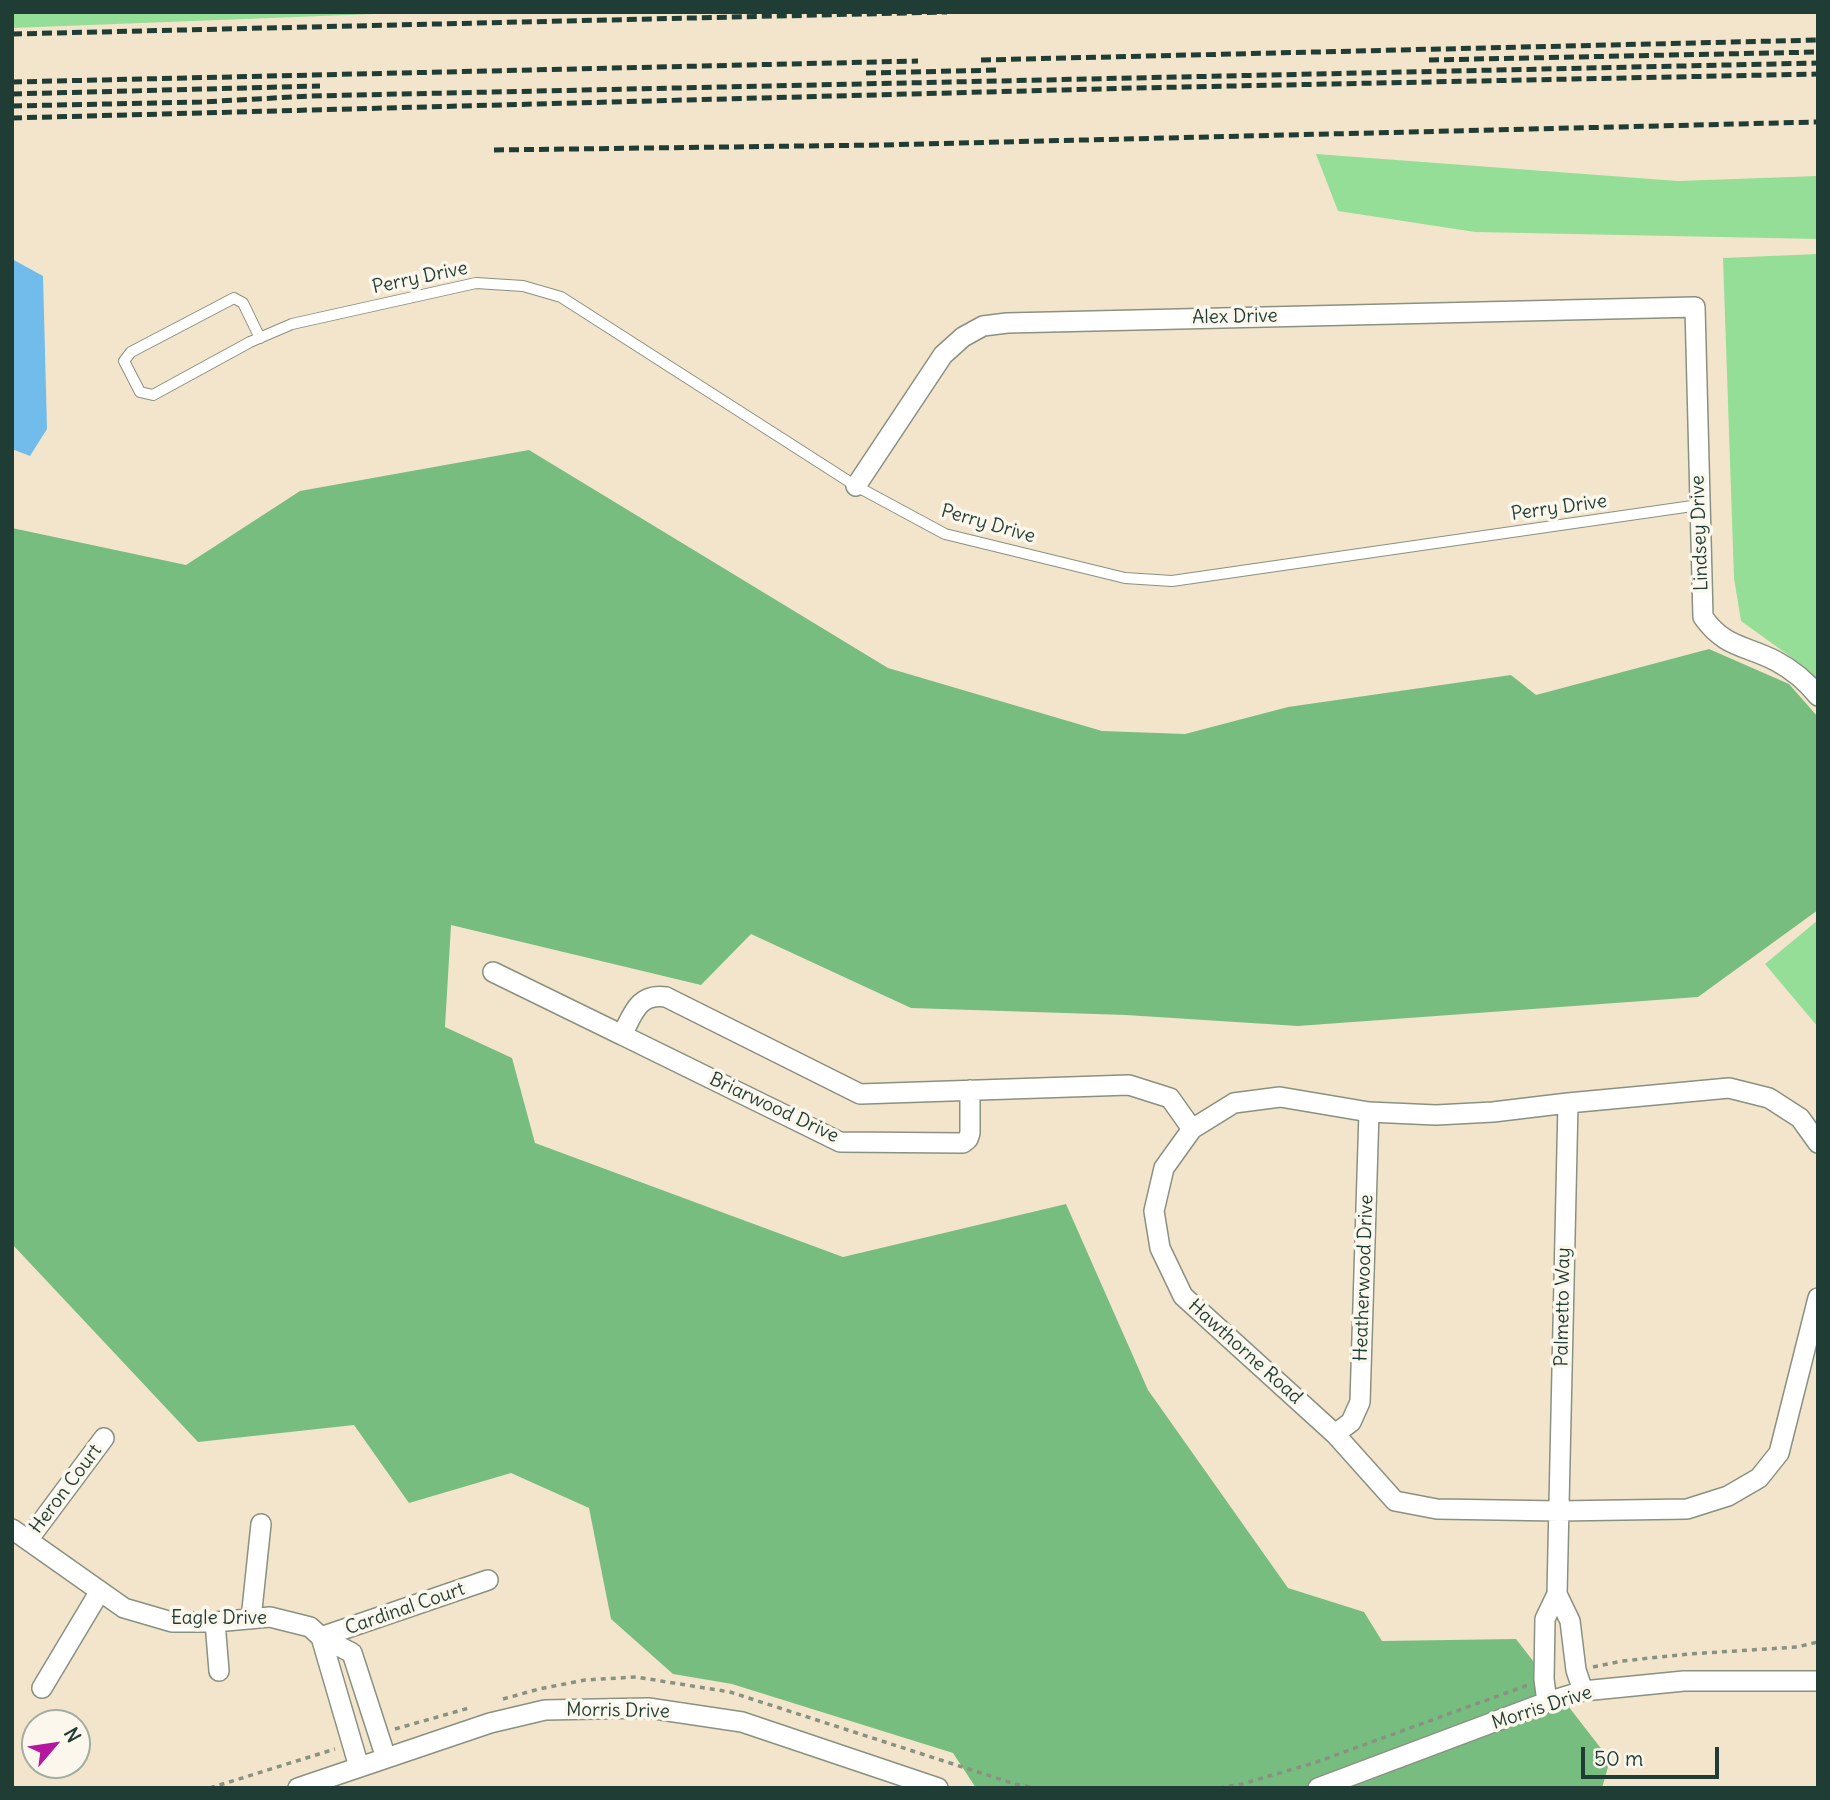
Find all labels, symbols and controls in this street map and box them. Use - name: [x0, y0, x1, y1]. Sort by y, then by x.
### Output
- street label: Perry Drive: [370, 257, 470, 299]
- street label: Alex Drive: [1192, 305, 1278, 329]
- street label: Lindsey Drive: [1687, 475, 1713, 591]
- street label: Perry Drive: [1510, 490, 1608, 526]
- street label: Perry Drive: [938, 500, 1038, 548]
- street label: Briarwood Drive: [706, 1068, 842, 1148]
- street label: Heatherwood Drive: [1350, 1194, 1378, 1362]
- street label: Palmetto Way: [1551, 1247, 1575, 1367]
- street label: Hawthorne Road: [1183, 1295, 1307, 1409]
- street label: Heron Court: [25, 1440, 107, 1538]
- street label: Cardinal Court: [342, 1578, 468, 1640]
- street label: Eagle Drive: [171, 1608, 267, 1630]
- street label: Morris Drive: [1489, 1681, 1595, 1735]
- street label: Morris Drive: [566, 1699, 670, 1723]
- north arrow: [21, 1709, 91, 1779]
- text: N: [59, 1723, 86, 1746]
- scale bar: [1585, 1734, 1723, 1778]
- text: 50 m: [1594, 1745, 1643, 1772]

